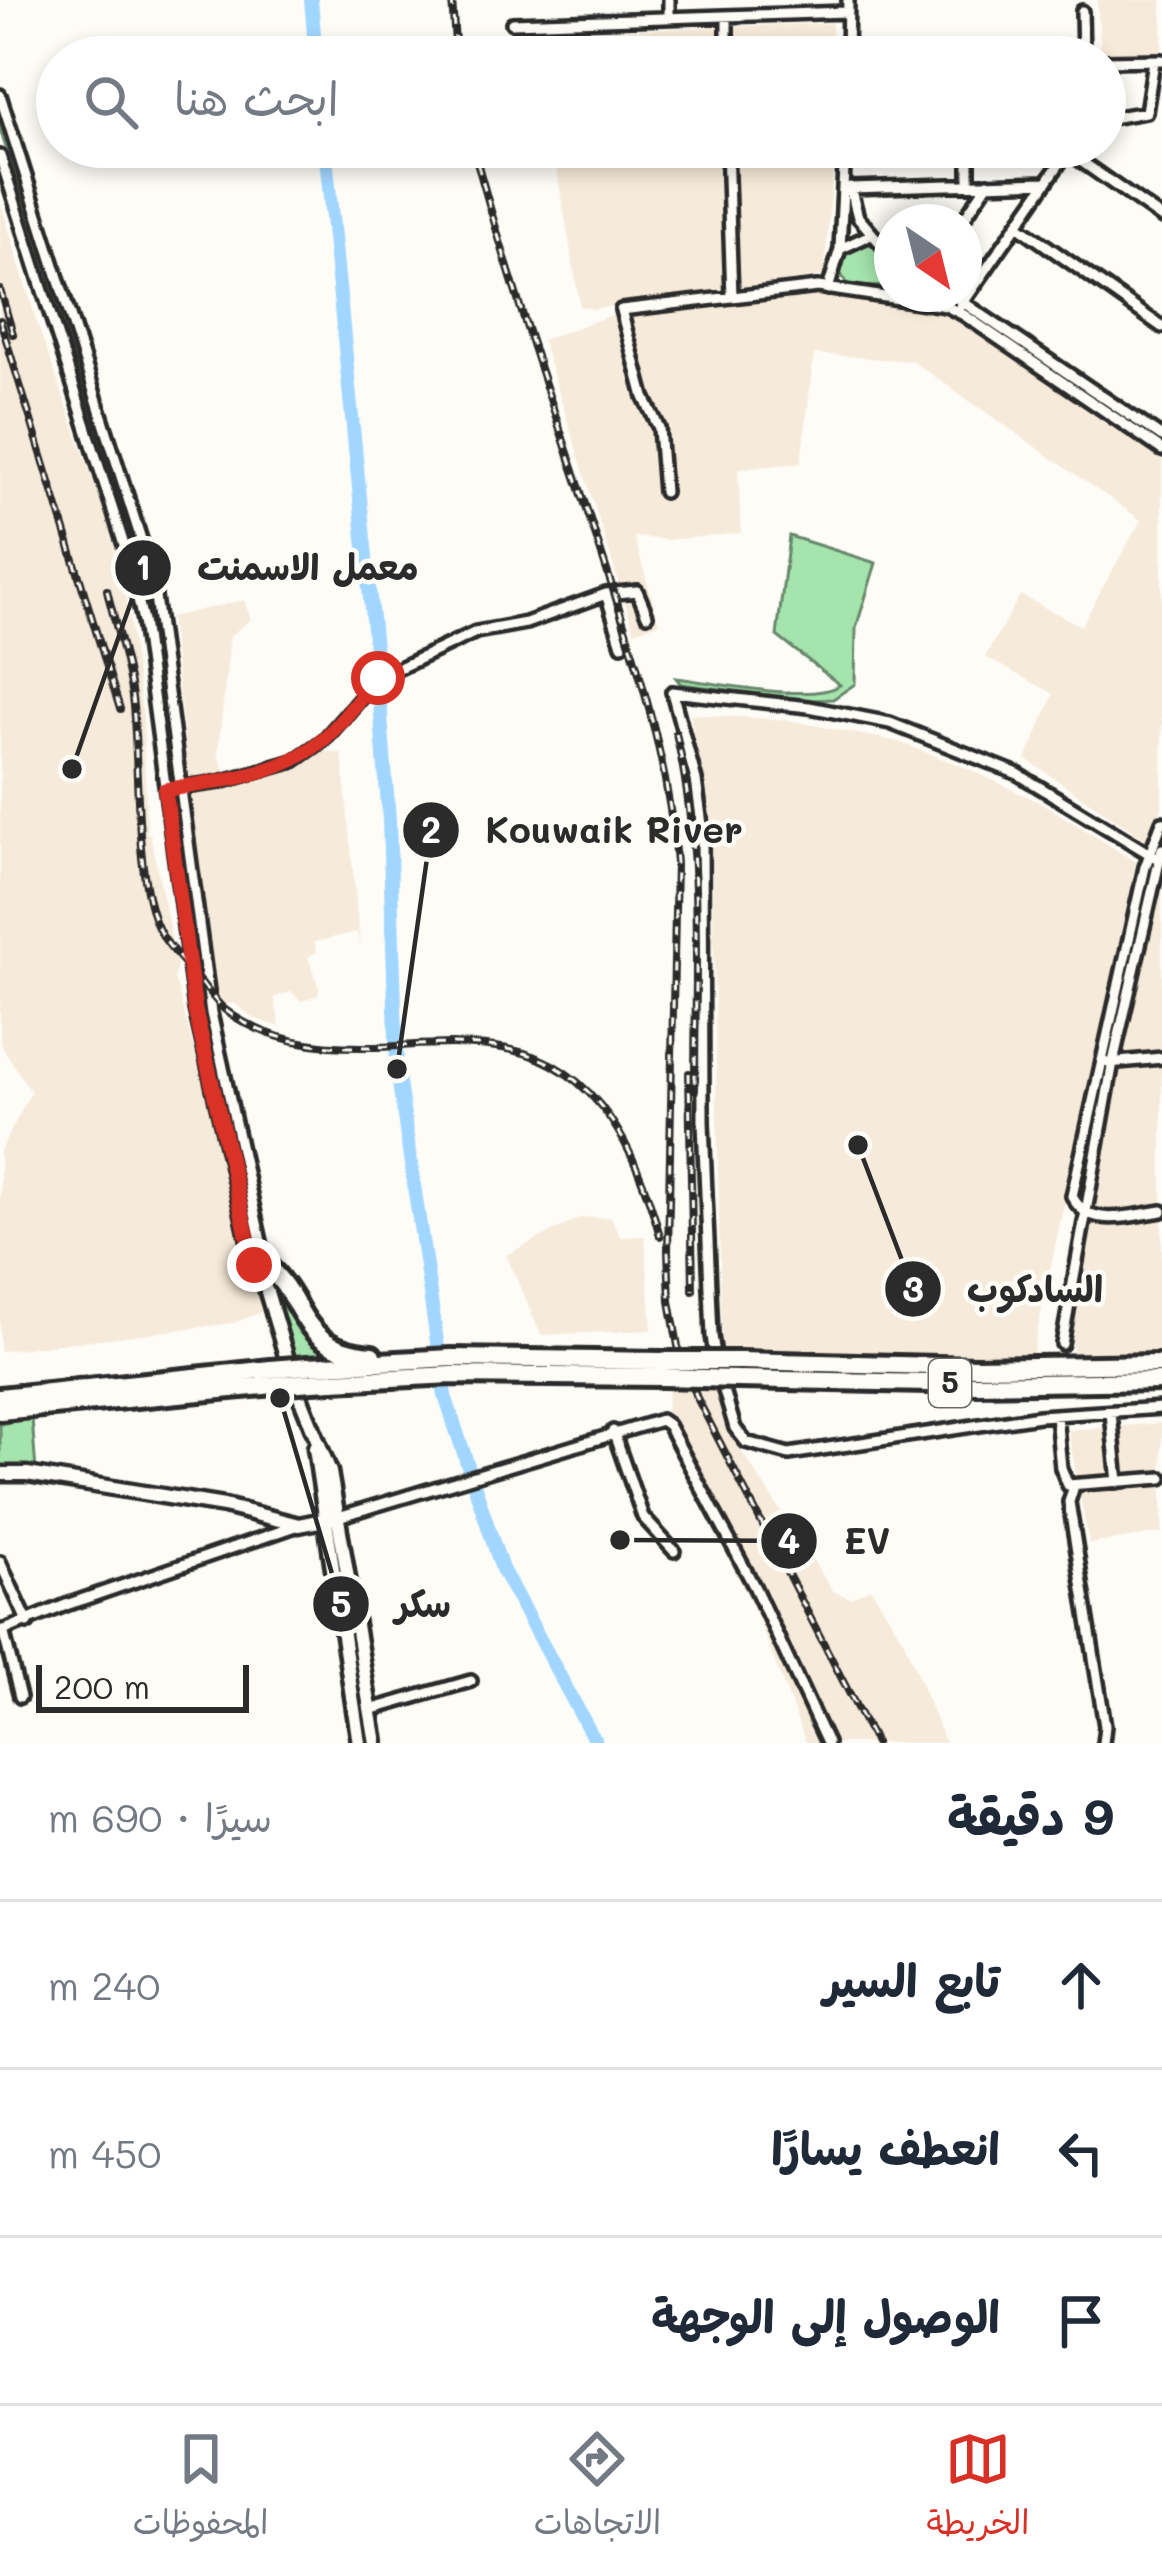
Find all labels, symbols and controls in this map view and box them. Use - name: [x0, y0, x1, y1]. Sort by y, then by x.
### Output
- search box: [36, 36, 1126, 168]
- text: ابحث هنا: [174, 68, 339, 126]
- icon: search: [78, 69, 144, 135]
- north arrow: [874, 204, 982, 312]
- callout: معمل الاسمنت: [113, 532, 443, 604]
- text: 1: [135, 542, 151, 589]
- text: معمل الاسمنت: [197, 542, 419, 589]
- route start: [351, 651, 405, 705]
- callout: Kouwaik River: [401, 794, 766, 866]
- text: 2: [421, 805, 441, 852]
- text: Kouwaik River: [485, 805, 743, 852]
- route end: [227, 1238, 281, 1292]
- callout: السادكوب: [883, 1253, 1127, 1325]
- text: 3: [902, 1264, 924, 1311]
- text: السادكوب: [967, 1264, 1103, 1313]
- road number: 5: [929, 1359, 971, 1407]
- callout: EV: [759, 1505, 914, 1577]
- text: 4: [778, 1516, 800, 1563]
- text: EV: [844, 1516, 890, 1563]
- callout: سكر: [311, 1568, 475, 1640]
- text: 5: [330, 1579, 352, 1626]
- text: سكر: [392, 1579, 451, 1626]
- scale bar: [36, 1659, 249, 1712]
- text: 200 m: [54, 1664, 150, 1707]
- text: 9 دقيقة: [947, 1781, 1114, 1848]
- text: سيرًا · 690 m: [48, 1791, 272, 1842]
- text: تابع السير: [823, 1950, 1000, 2008]
- icon: ahead: [1048, 1952, 1114, 2018]
- text: 240 m: [48, 1959, 160, 2010]
- text: انعطف يسارًا: [771, 2118, 1000, 2176]
- icon: left: [1048, 2120, 1114, 2186]
- text: 450 m: [48, 2127, 161, 2178]
- text: الوصول إلى الوجهة: [651, 2286, 1000, 2344]
- icon: arrive: [1048, 2288, 1114, 2354]
- tab: المحفوظات: [133, 2426, 269, 2552]
- tab: الاتجاهات: [534, 2426, 661, 2552]
- tab: الخريطة: [926, 2426, 1029, 2552]

